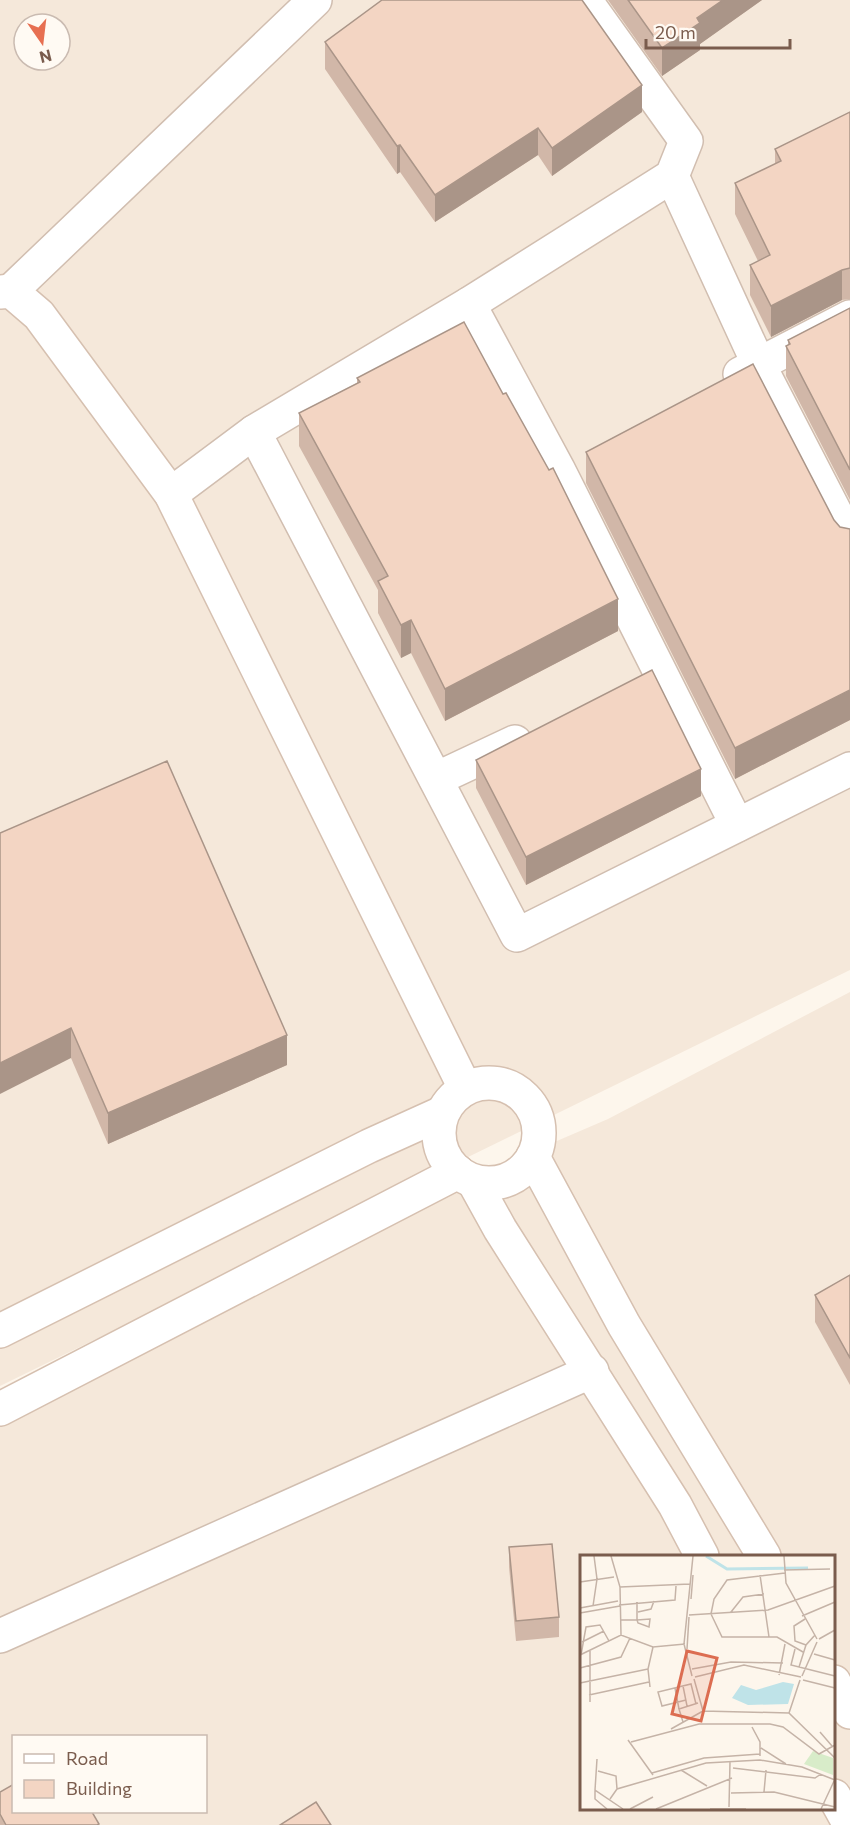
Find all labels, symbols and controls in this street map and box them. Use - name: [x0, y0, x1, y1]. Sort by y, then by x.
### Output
- north arrow: [12, 12, 72, 72]
- scale bar: [646, 12, 790, 50]
- text: 20 m: [655, 21, 696, 43]
- text: N: [38, 46, 54, 68]
- inset map: [580, 1555, 835, 1810]
- legend: [12, 1735, 207, 1813]
- text: Road: [66, 1747, 108, 1769]
- text: Building: [66, 1777, 132, 1799]

